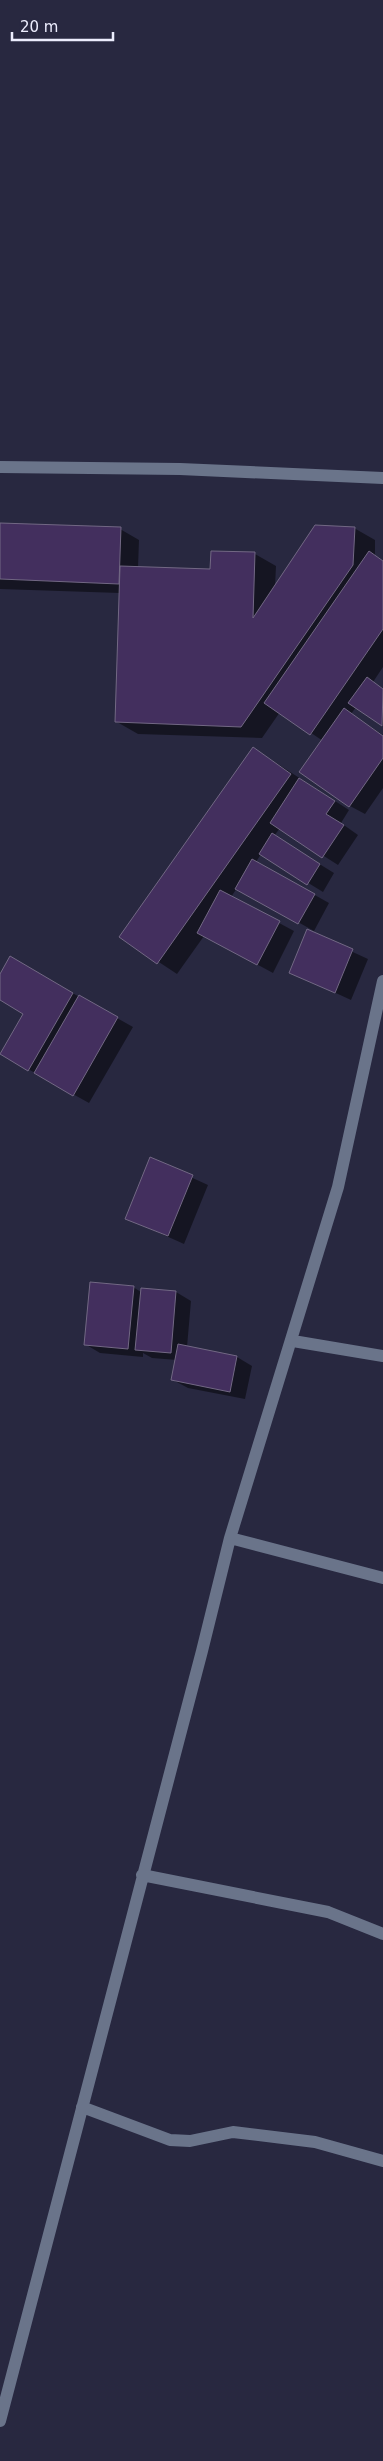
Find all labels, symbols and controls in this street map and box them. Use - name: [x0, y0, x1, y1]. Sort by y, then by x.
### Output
- scale bar: [12, 10, 114, 42]
- text: 20 m: [20, 18, 58, 36]

